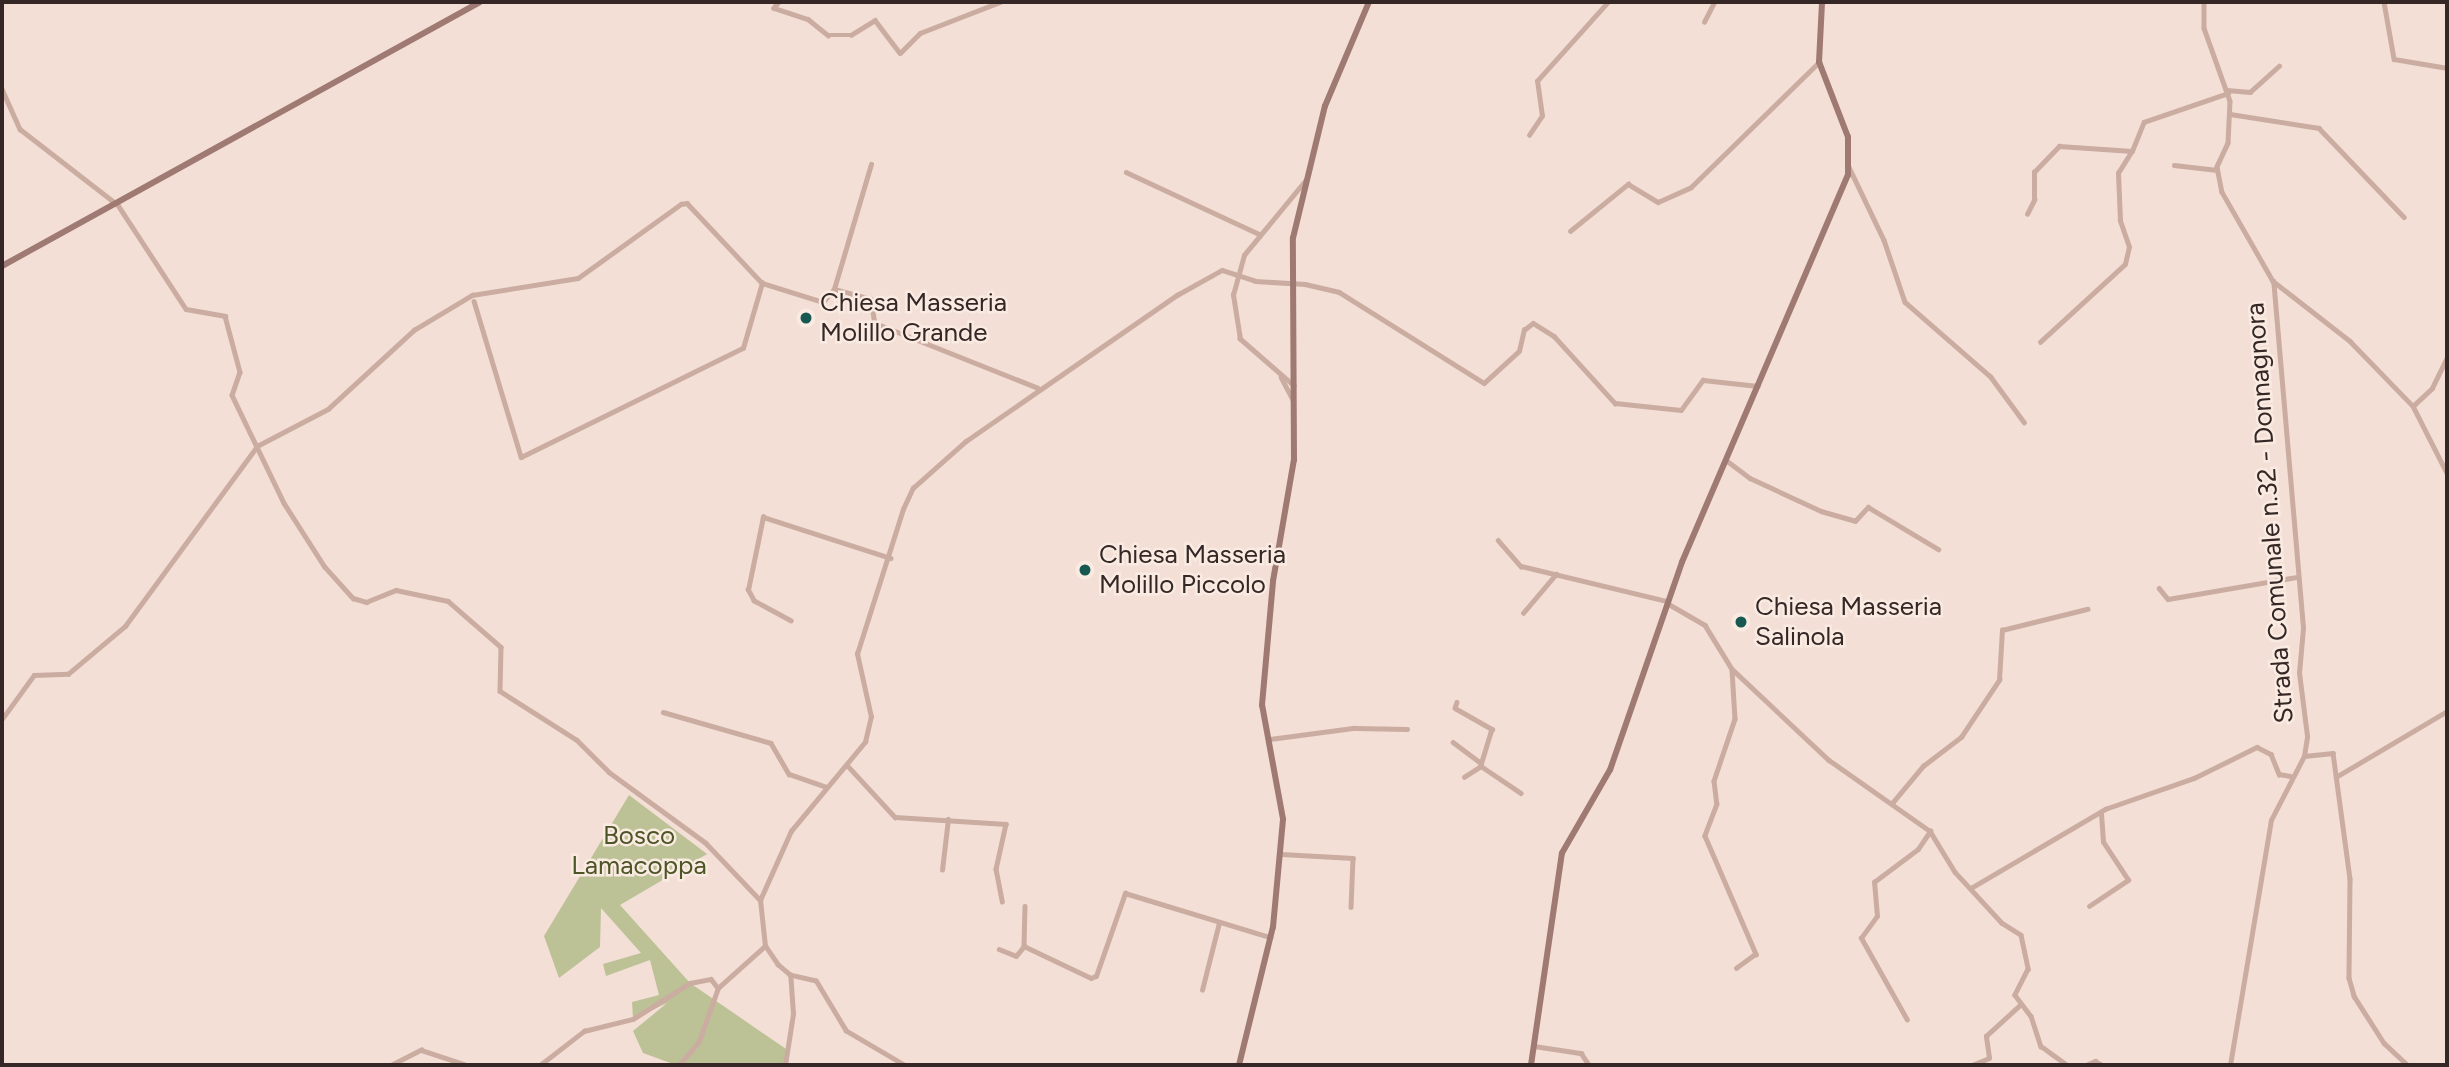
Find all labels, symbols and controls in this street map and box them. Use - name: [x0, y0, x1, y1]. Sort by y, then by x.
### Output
- place label: Chiesa Masseria Molillo Grande: [820, 287, 1007, 348]
- street label: Strada Comunale n.32 - Donnagnora: [2240, 302, 2300, 724]
- marker: Chiesa Masseria Molillo Grande: [798, 310, 814, 326]
- place label: Chiesa Masseria Molillo Piccolo: [1099, 539, 1286, 600]
- marker: Chiesa Masseria Molillo Piccolo: [1077, 562, 1093, 578]
- place label: Chiesa Masseria Salinola: [1755, 591, 1942, 652]
- marker: Chiesa Masseria Salinola: [1733, 614, 1749, 630]
- park label: Bosco Lamacoppa: [571, 820, 707, 882]

